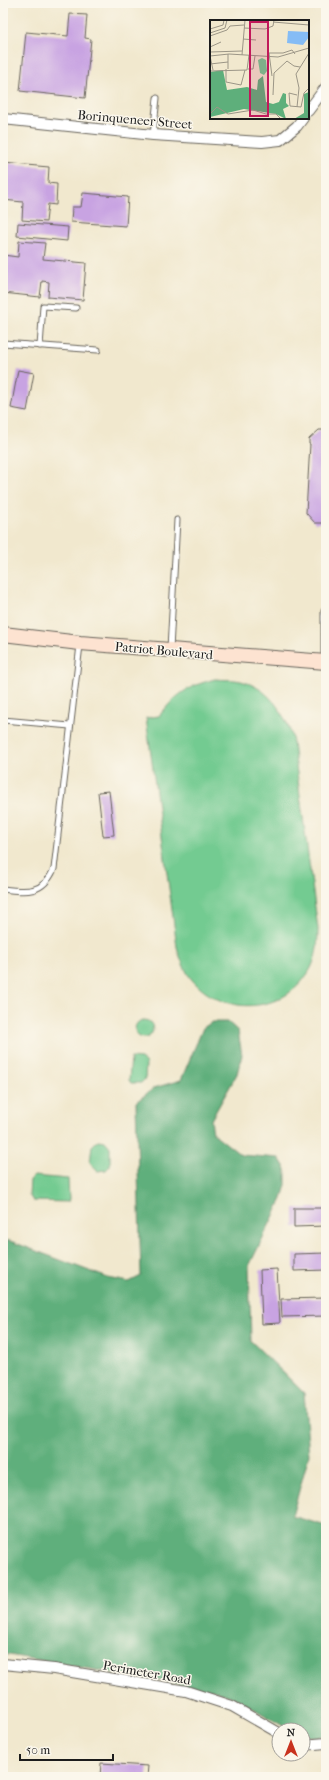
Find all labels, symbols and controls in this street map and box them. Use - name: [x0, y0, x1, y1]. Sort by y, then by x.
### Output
- inset map: [210, 20, 309, 119]
- street label: Borinqueneer Street: [77, 107, 193, 132]
- street label: Patriot Boulevard: [114, 639, 215, 662]
- street label: Perimeter Road: [102, 1657, 193, 1688]
- north arrow: [271, 1722, 311, 1762]
- text: N: [287, 1726, 296, 1739]
- scale bar: [20, 1736, 113, 1762]
- text: 50 m: [26, 1743, 50, 1757]

